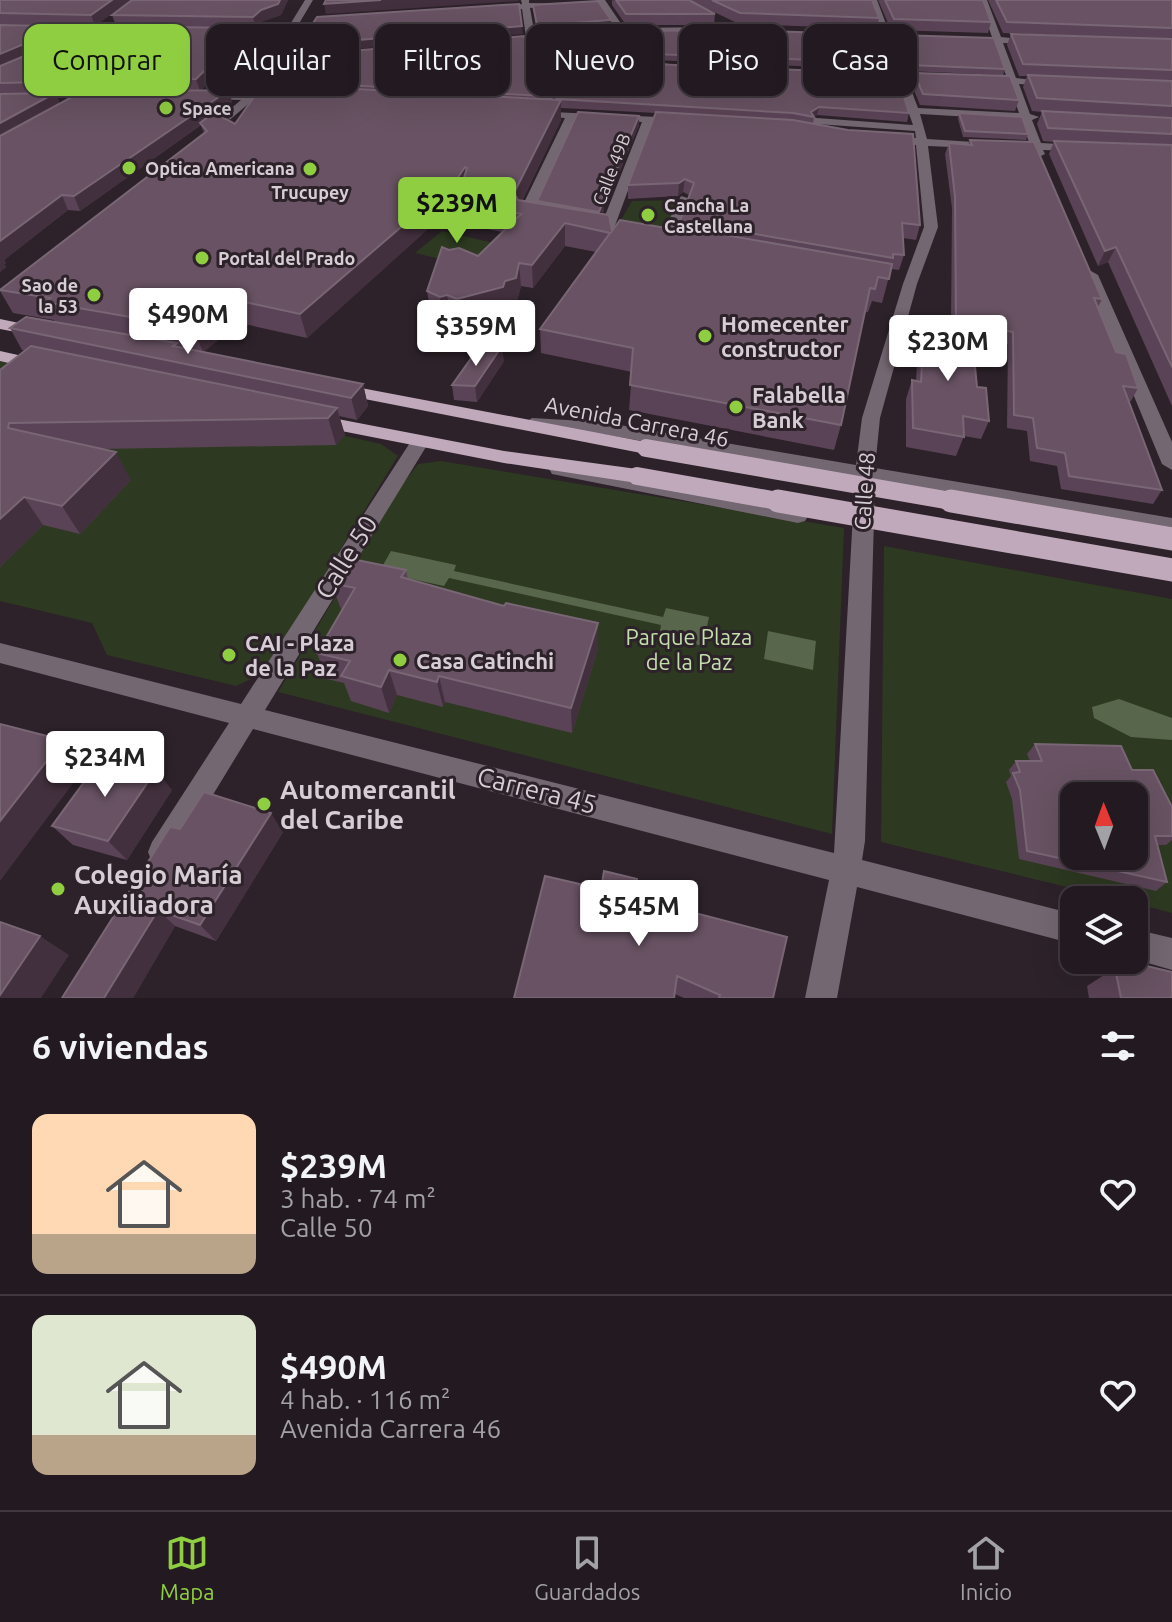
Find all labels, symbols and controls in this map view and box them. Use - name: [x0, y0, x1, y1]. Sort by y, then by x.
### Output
- chip: Comprar: [24, 24, 190, 96]
- chip: Alquilar: [206, 24, 359, 96]
- chip: Filtros: [375, 24, 510, 96]
- chip: Nuevo: [526, 24, 663, 96]
- chip: Piso: [679, 24, 787, 96]
- chip: Casa: [803, 24, 917, 96]
- place label: Space: [182, 98, 232, 118]
- marker: Space: [157, 99, 175, 117]
- street label: Calle 49B: [588, 130, 634, 208]
- place label: Optica Americana: [145, 158, 295, 178]
- marker: Optica Americana: [120, 159, 138, 177]
- marker: Trucupey: [301, 160, 319, 178]
- pin: $239M: [401, 177, 513, 245]
- place label: Trucupey: [271, 182, 349, 202]
- text: $239M: [416, 188, 498, 217]
- place label: Cancha La Castellana: [664, 195, 753, 236]
- marker: Cancha La Castellana: [639, 206, 657, 224]
- place label: Portal del Prado: [218, 248, 355, 268]
- marker: Portal del Prado: [193, 249, 211, 267]
- place label: Sao de la 53: [22, 275, 78, 316]
- marker: Sao de la 53: [85, 286, 103, 304]
- pin: $490M: [132, 288, 244, 356]
- text: $490M: [147, 299, 229, 328]
- pin: $359M: [420, 300, 532, 368]
- text: $359M: [435, 311, 517, 340]
- place label: Homecenter constructor: [721, 311, 849, 361]
- pin: $230M: [892, 315, 1004, 383]
- text: $230M: [907, 326, 989, 355]
- marker: Homecenter constructor: [696, 327, 714, 345]
- place label: Falabella Bank: [752, 382, 846, 432]
- street label: Avenida Carrera 46: [543, 391, 731, 451]
- marker: Falabella Bank: [727, 398, 745, 416]
- street label: Calle 48: [849, 451, 879, 531]
- street label: Calle 50: [309, 510, 383, 604]
- park label: Parque Plaza de la Paz: [626, 624, 752, 674]
- place label: CAI - Plaza de la Paz: [245, 630, 355, 680]
- marker: CAI - Plaza de la Paz: [220, 646, 238, 664]
- place label: Casa Catinchi: [416, 648, 554, 673]
- marker: Casa Catinchi: [391, 651, 409, 669]
- pin: $234M: [49, 731, 161, 799]
- text: $234M: [64, 742, 146, 771]
- street label: Carrera 45: [474, 761, 600, 819]
- place label: Automercantil del Caribe: [280, 775, 456, 834]
- north arrow: [1060, 782, 1148, 870]
- map controls: [1060, 782, 1148, 974]
- marker: Automercantil del Caribe: [255, 795, 273, 813]
- place label: Colegio María Auxiliadora: [74, 860, 243, 919]
- marker: Colegio María Auxiliadora: [49, 880, 67, 898]
- pin: $545M: [583, 880, 695, 948]
- button: layers: [1060, 886, 1148, 974]
- text: $545M: [598, 891, 680, 920]
- icon: filters: [1096, 1024, 1140, 1068]
- text: 6 viviendas: [32, 1027, 208, 1065]
- icon: home: [96, 1146, 192, 1242]
- text: $239M: [280, 1146, 387, 1184]
- icon: heart: [1096, 1172, 1140, 1216]
- text: 3 hab. · 74 m²: [280, 1184, 436, 1213]
- text: Calle 50: [280, 1213, 373, 1242]
- icon: home: [96, 1347, 192, 1443]
- text: $490M: [280, 1347, 387, 1385]
- icon: heart: [1096, 1373, 1140, 1417]
- text: 4 hab. · 116 m²: [280, 1385, 450, 1414]
- text: Avenida Carrera 46: [280, 1414, 501, 1443]
- tab: Mapa: [160, 1531, 214, 1604]
- tab: Guardados: [534, 1531, 640, 1604]
- tab: Inicio: [960, 1531, 1012, 1604]

